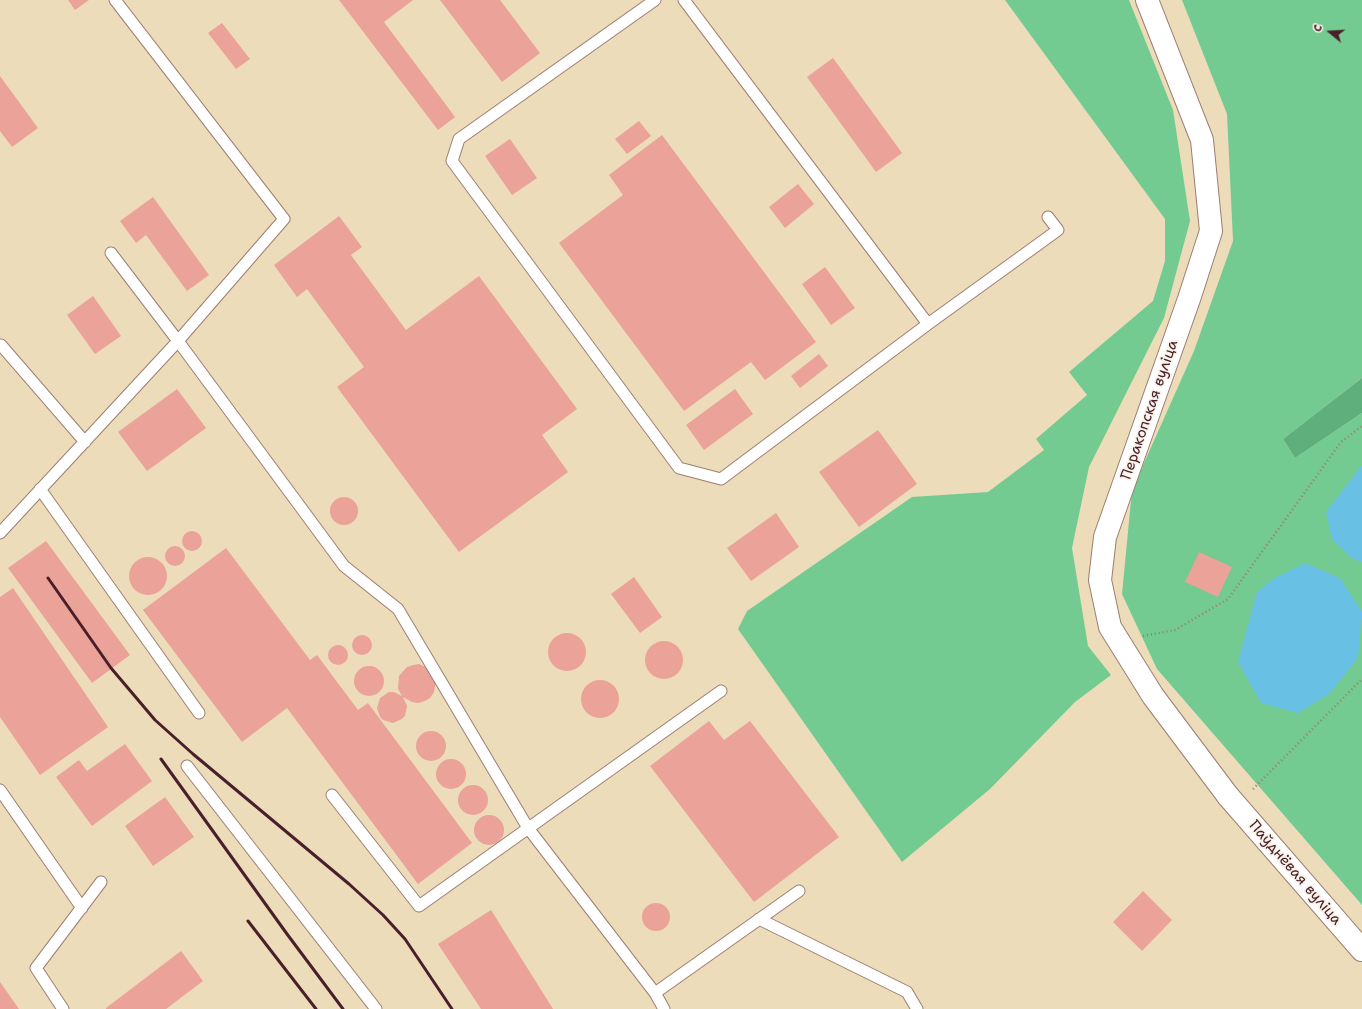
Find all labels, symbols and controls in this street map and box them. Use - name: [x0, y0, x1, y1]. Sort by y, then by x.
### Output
- north arrow: [1310, 12, 1350, 52]
- text: С: [1310, 23, 1326, 34]
- street label: Перакопская вуліца: [1118, 338, 1182, 482]
- street label: Паўднёвая вуліца: [1245, 817, 1345, 929]

